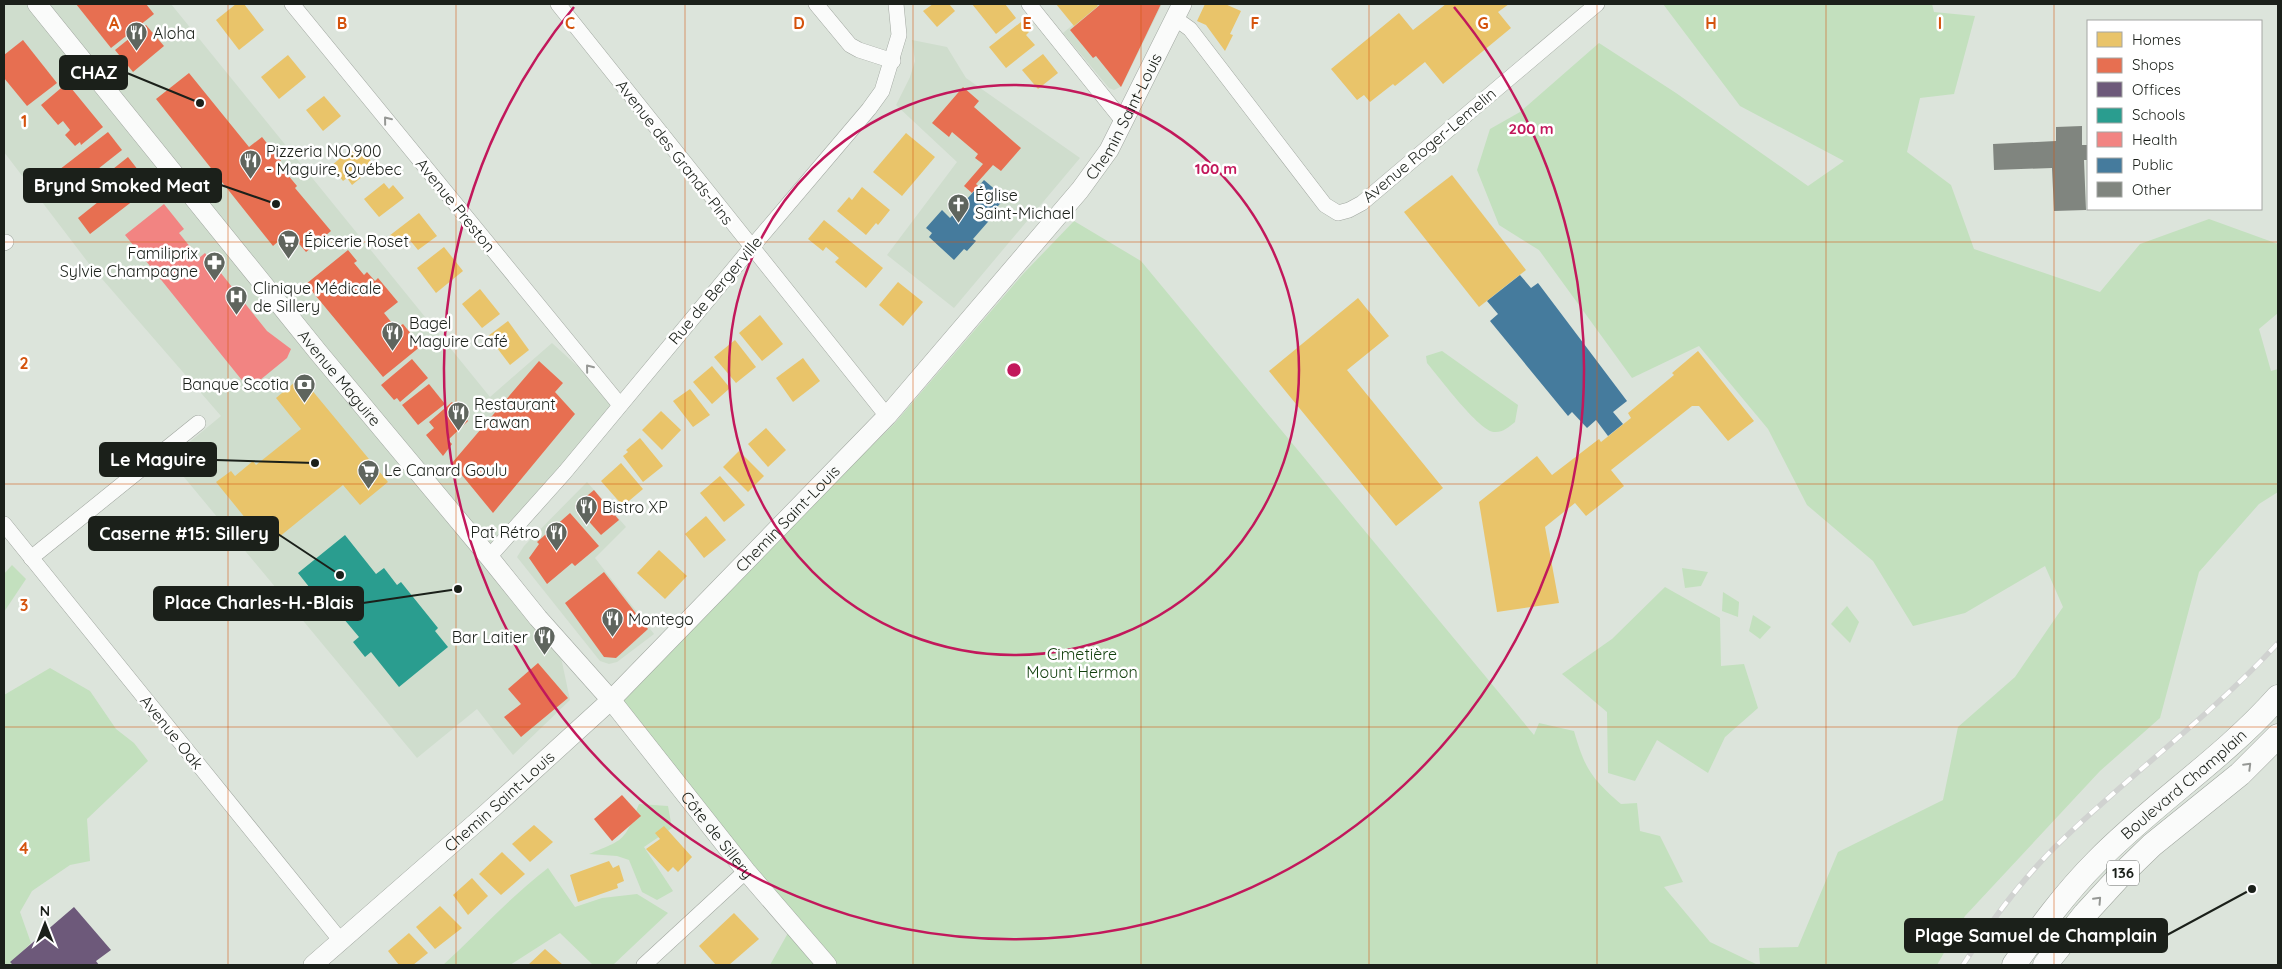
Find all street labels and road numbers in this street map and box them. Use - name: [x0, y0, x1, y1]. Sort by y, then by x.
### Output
- street label: Chemin Saint-Louis: [1081, 50, 1166, 184]
- street label: Avenue des Grands-Pins: [612, 75, 738, 229]
- street label: Avenue Roger-Lemelin: [1358, 83, 1500, 207]
- street label: Avenue Preston: [412, 154, 500, 256]
- street label: Rue de Bergerville: [664, 232, 766, 348]
- street label: Avenue Maguire: [294, 326, 385, 430]
- street label: Chemin Saint-Louis: [731, 461, 844, 576]
- street label: Avenue Oak: [136, 691, 208, 773]
- street label: Boulevard Champlain: [2116, 725, 2251, 843]
- street label: Chemin Saint-Louis: [440, 747, 559, 856]
- street label: Côte de Sillery: [677, 787, 758, 883]
- road number: 136: [2107, 860, 2139, 886]

